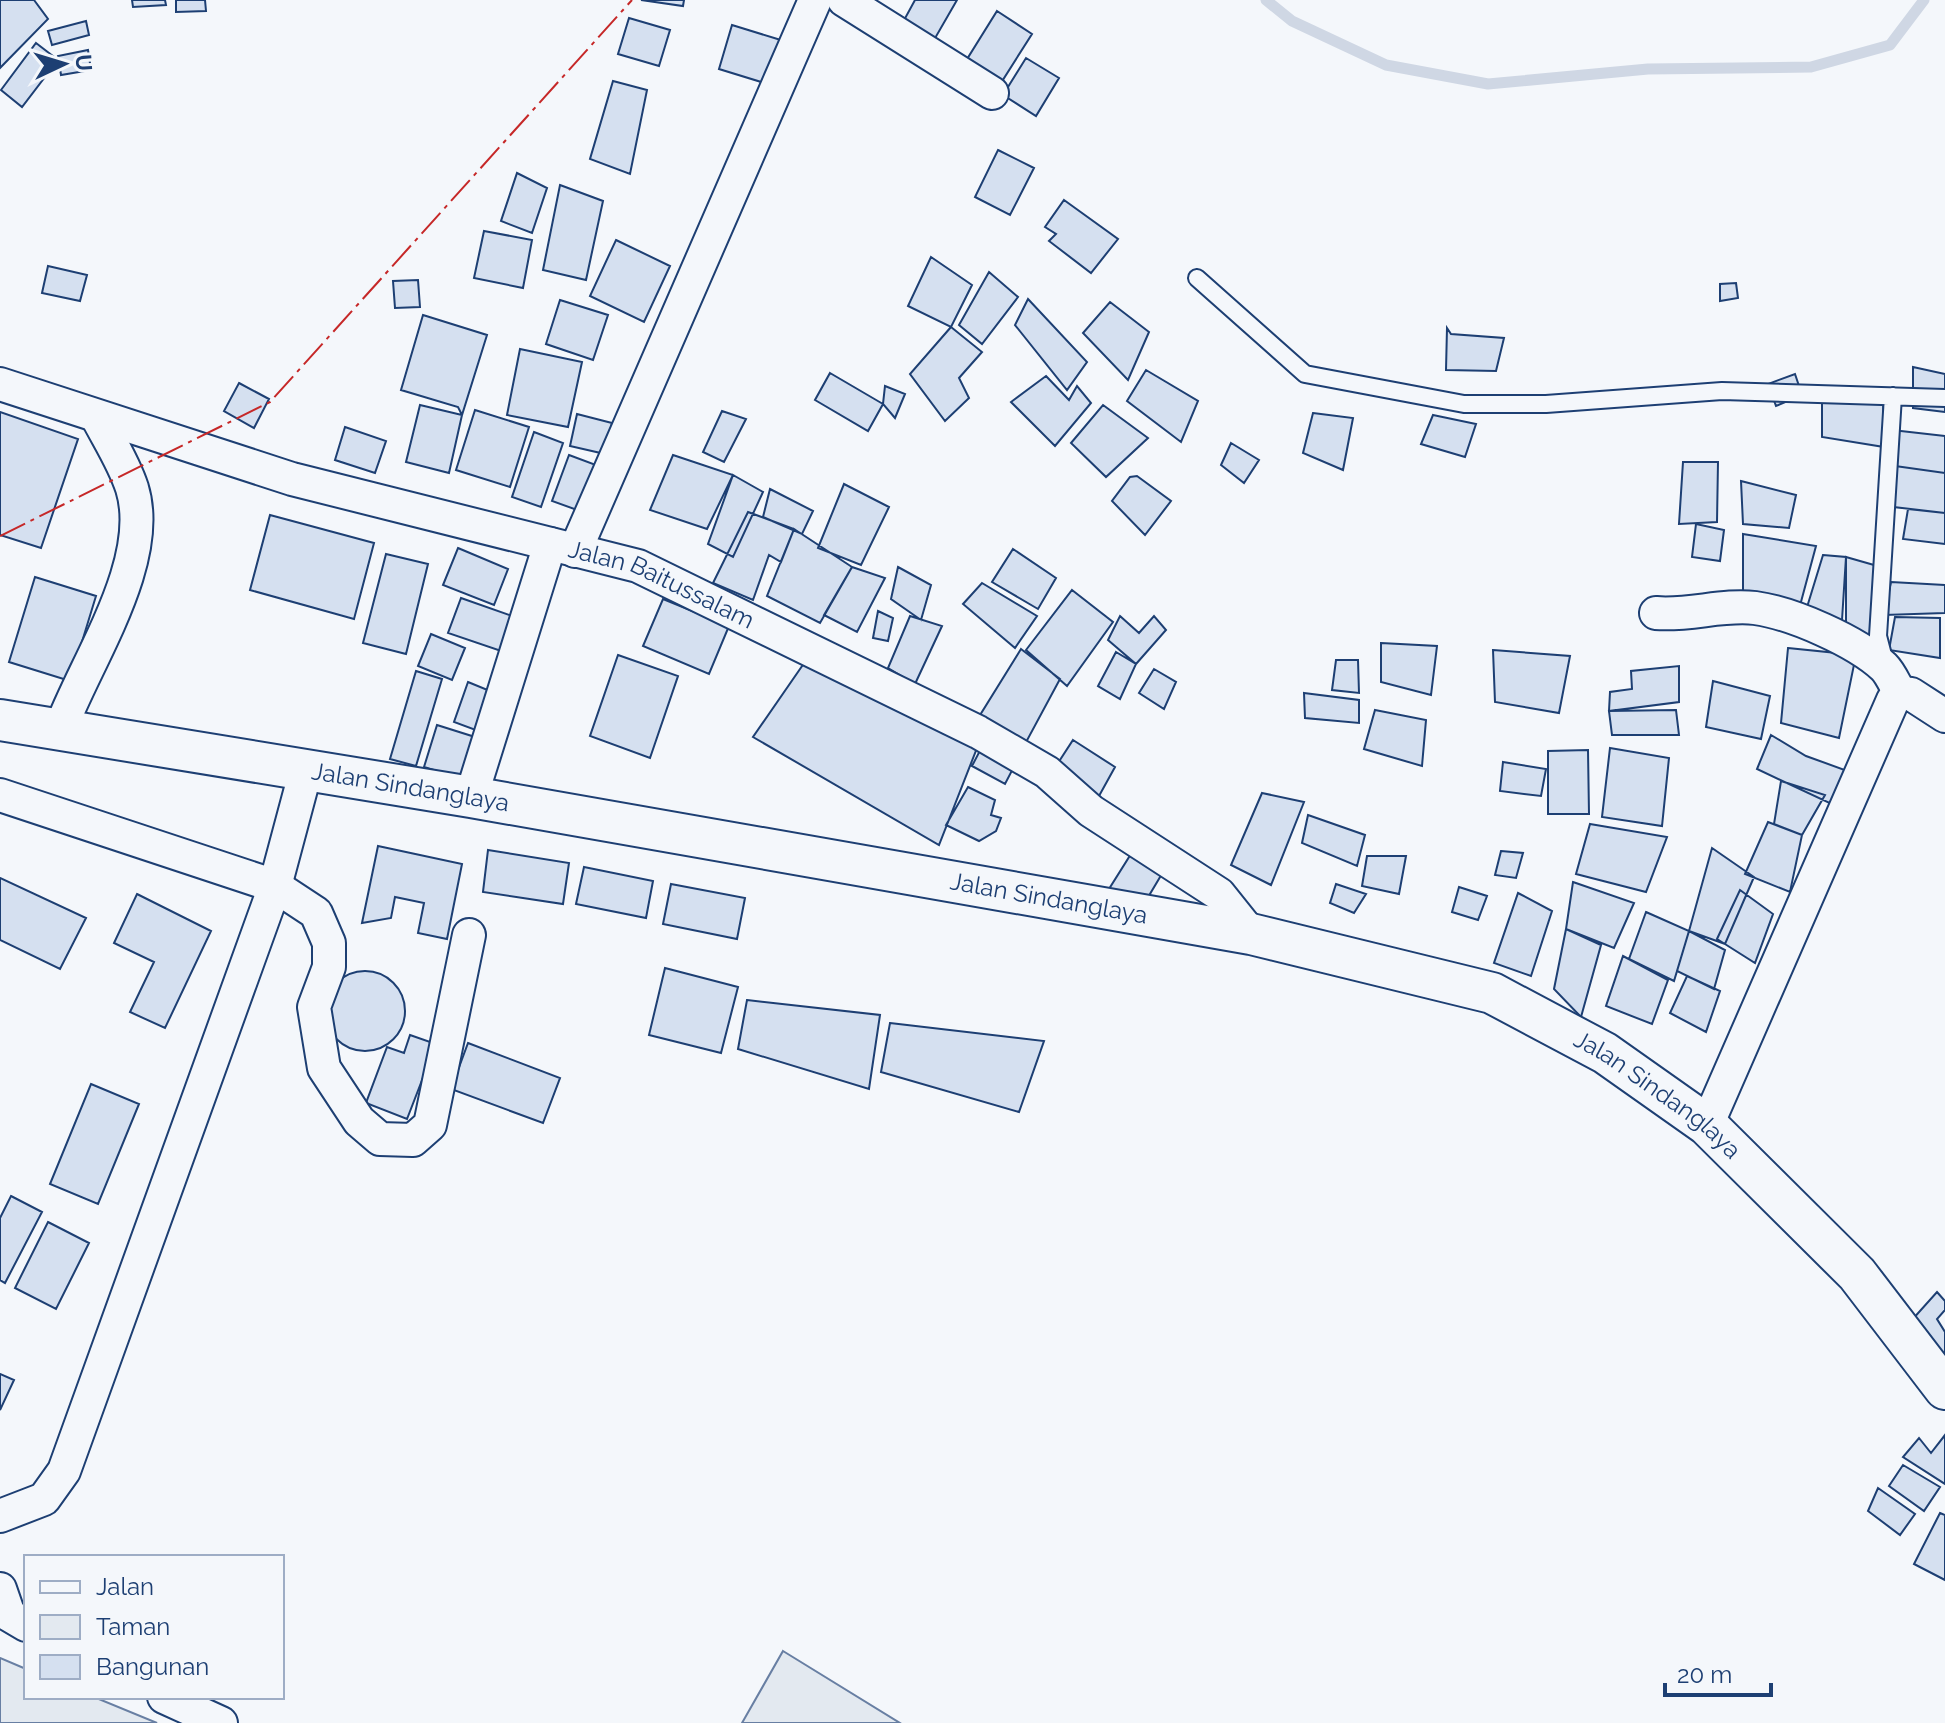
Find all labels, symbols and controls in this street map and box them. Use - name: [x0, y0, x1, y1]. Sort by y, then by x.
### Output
- north arrow: [24, 24, 104, 104]
- text: U: [70, 53, 97, 72]
- street label: Jalan Baitussalam: [566, 534, 759, 635]
- street label: Jalan Sindanglaya: [310, 756, 512, 817]
- street label: Jalan Sindanglaya: [948, 866, 1150, 930]
- street label: Jalan Sindanglaya: [1569, 1024, 1747, 1164]
- legend: [24, 1555, 284, 1699]
- text: Jalan: [96, 1572, 154, 1601]
- text: Taman: [96, 1612, 170, 1641]
- scale bar: [1665, 1647, 1771, 1697]
- text: Bangunan: [96, 1652, 209, 1681]
- text: 20 m: [1677, 1660, 1732, 1689]

